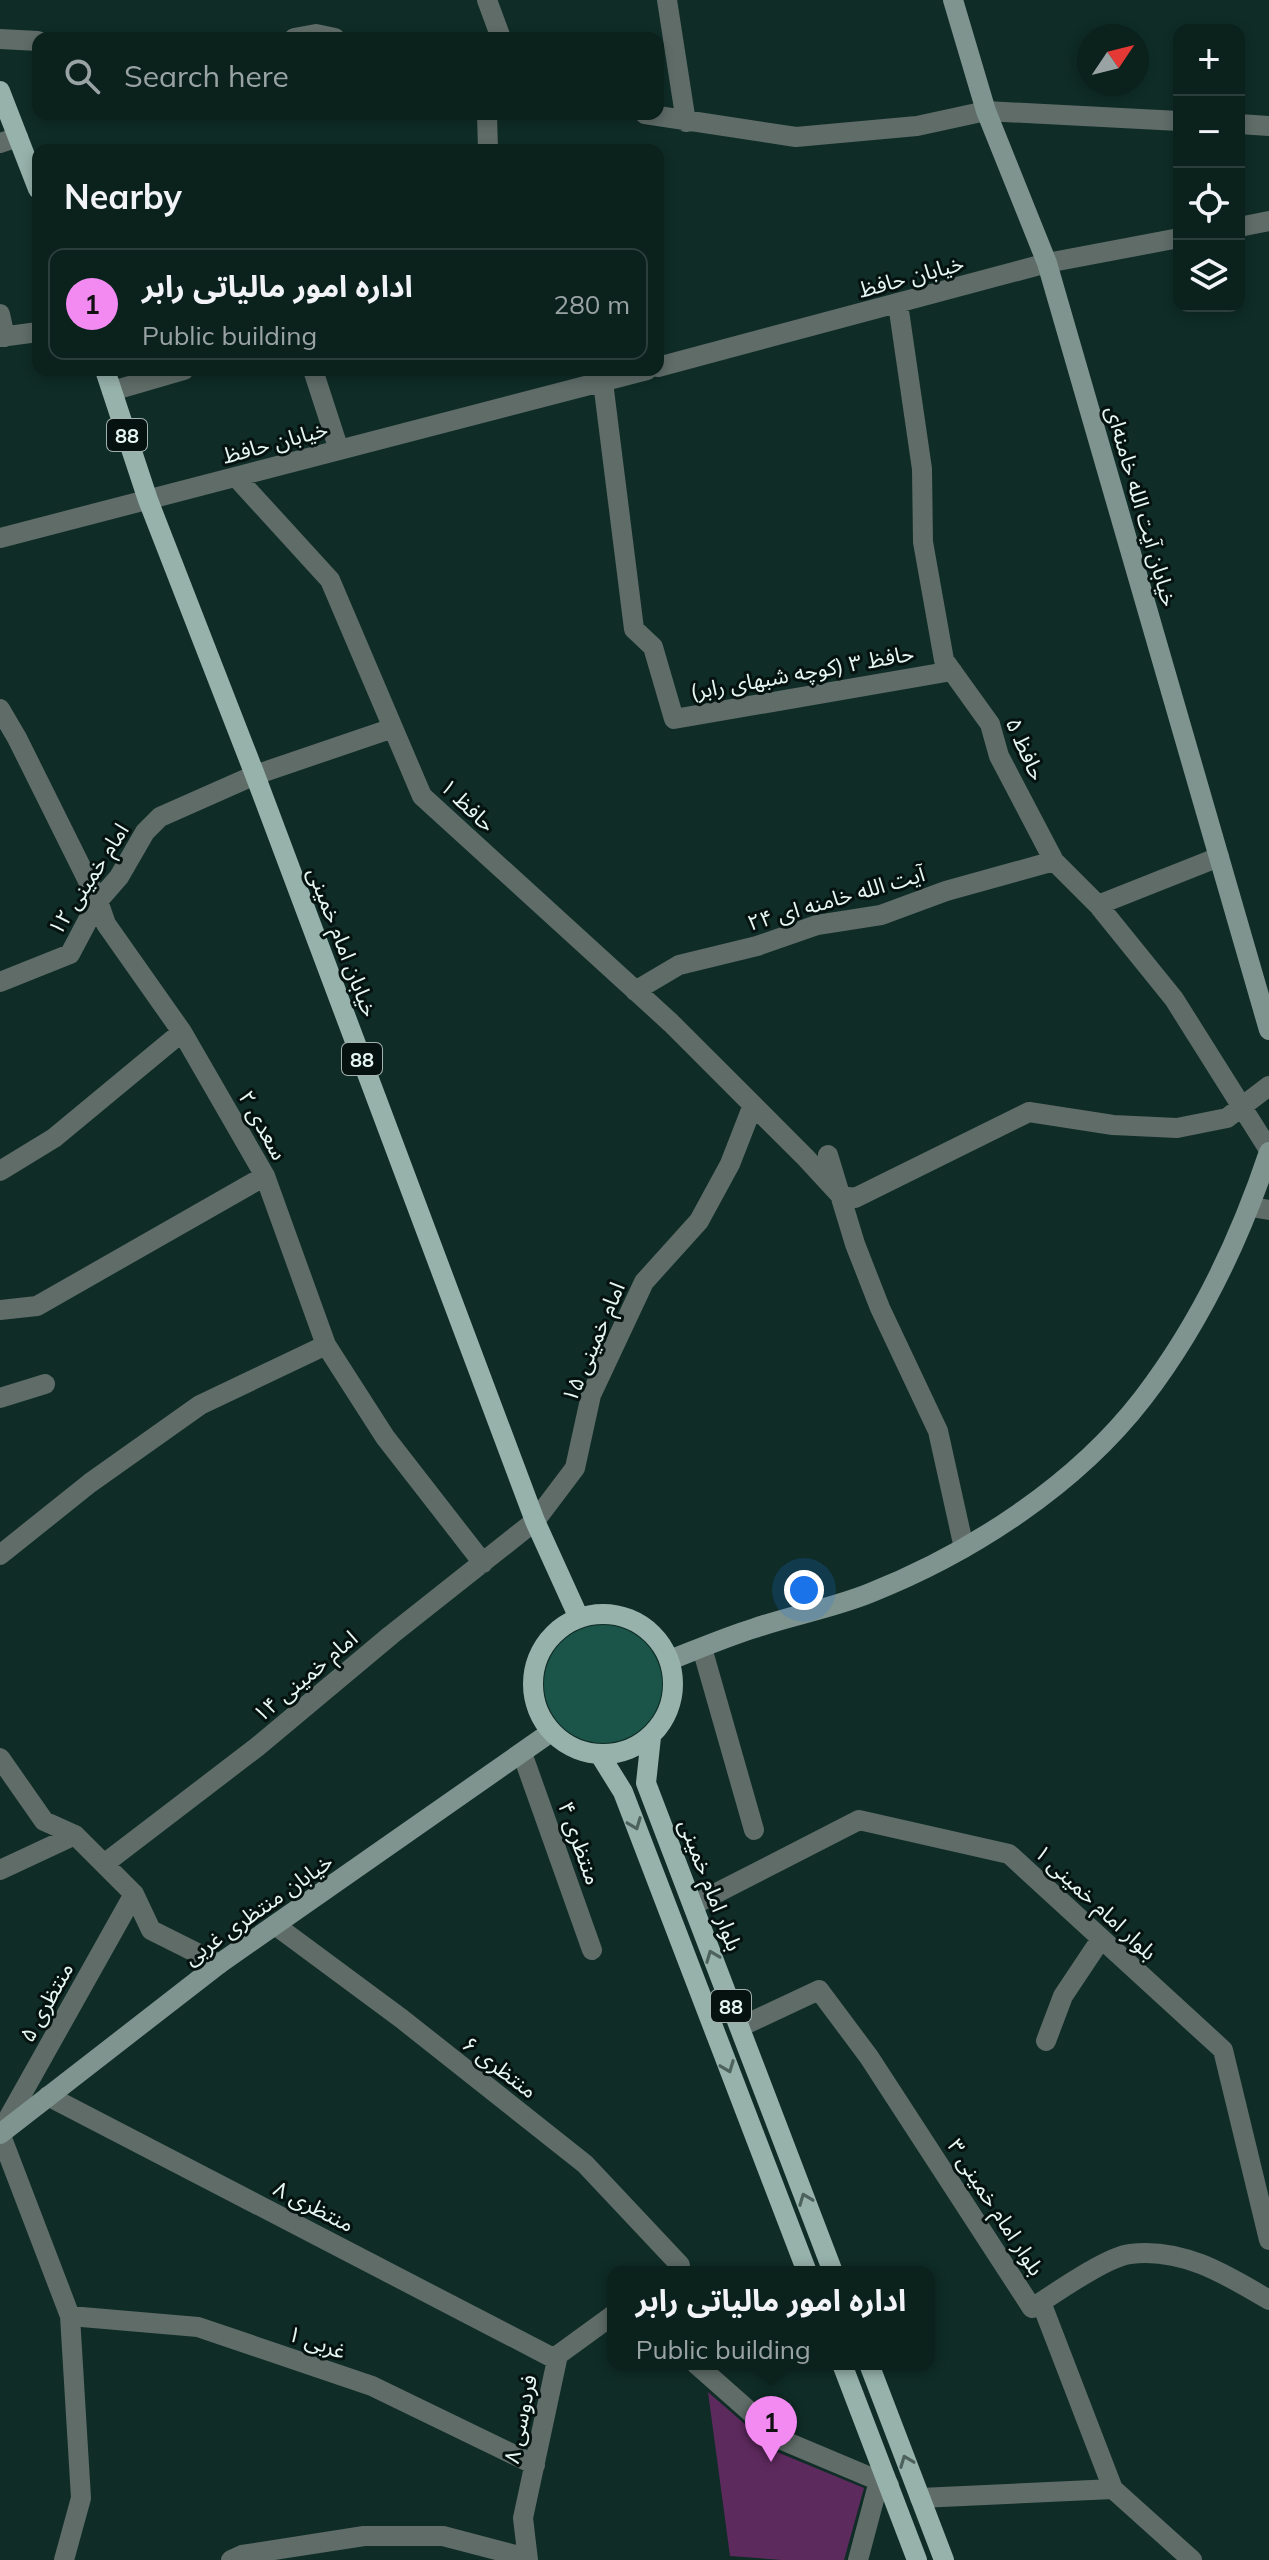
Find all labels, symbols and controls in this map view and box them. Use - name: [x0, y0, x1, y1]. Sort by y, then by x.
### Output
- north arrow: [1077, 24, 1149, 96]
- map controls: [1173, 24, 1245, 312]
- button: +: [1173, 24, 1245, 96]
- search box: [32, 32, 664, 120]
- icon: search: [60, 54, 104, 98]
- text: Search here: [124, 57, 289, 95]
- button: −: [1173, 96, 1245, 168]
- button: locate: [1173, 168, 1245, 240]
- text: Nearby: [64, 175, 182, 218]
- button: layers: [1173, 240, 1245, 312]
- street label: خیابان حافظ: [855, 248, 967, 304]
- text: اداره امور مالیاتی رابر: [142, 267, 413, 305]
- text: 1: [84, 288, 100, 321]
- text: 280 m: [554, 288, 630, 321]
- text: Public building: [142, 319, 317, 352]
- street label: خیابان آیت الله خامنه‌ای: [1100, 402, 1184, 610]
- street label: خیابان حافظ: [219, 414, 331, 470]
- road number: 88: [107, 419, 147, 451]
- street label: حافظ ۳ (کوچه شبهای رابر): [688, 639, 916, 707]
- street label: حافظ ۵: [1000, 713, 1052, 785]
- street label: حافظ ۱: [435, 772, 501, 838]
- street label: امام خمینی ۱۲: [41, 818, 137, 942]
- street label: آیت الله خامنه ای ۲۴: [744, 859, 929, 937]
- street label: خیابان امام خمینی: [299, 863, 384, 1022]
- road number: 88: [342, 1043, 382, 1075]
- street label: سعدی ۲: [232, 1085, 294, 1165]
- street label: امام خمینی ۱۵: [555, 1278, 634, 1408]
- your location: [784, 1570, 824, 1610]
- street label: امام خمینی ۱۴: [247, 1624, 365, 1730]
- street label: منتظری ۴: [552, 1797, 608, 1889]
- street label: بلوار امام خمینی: [670, 1815, 749, 1956]
- one-way arrow: [625, 1816, 642, 1830]
- street label: بلوار امام خمینی ۱: [1027, 1838, 1163, 1968]
- street label: خیابان منتظری غربی: [178, 1847, 338, 1971]
- one-way arrow: [705, 1950, 722, 1964]
- street label: منتظری ۵: [13, 1957, 79, 2047]
- road number: 88: [711, 1990, 751, 2022]
- street label: منتظری ۶: [457, 2030, 543, 2104]
- one-way arrow: [718, 2059, 735, 2073]
- street label: بلوار امام خمینی ۳: [939, 2133, 1051, 2282]
- street label: منتظری ۸: [269, 2174, 359, 2238]
- one-way arrow: [798, 2193, 815, 2207]
- popup: [607, 2266, 935, 2370]
- text: اداره امور مالیاتی رابر: [636, 2281, 906, 2319]
- street label: غربی ۱: [284, 2319, 350, 2365]
- text: Public building: [636, 2333, 811, 2366]
- street label: فردوسی ۸: [497, 2372, 543, 2466]
- pin: 1: [745, 2396, 797, 2462]
- one-way arrow: [899, 2455, 916, 2469]

